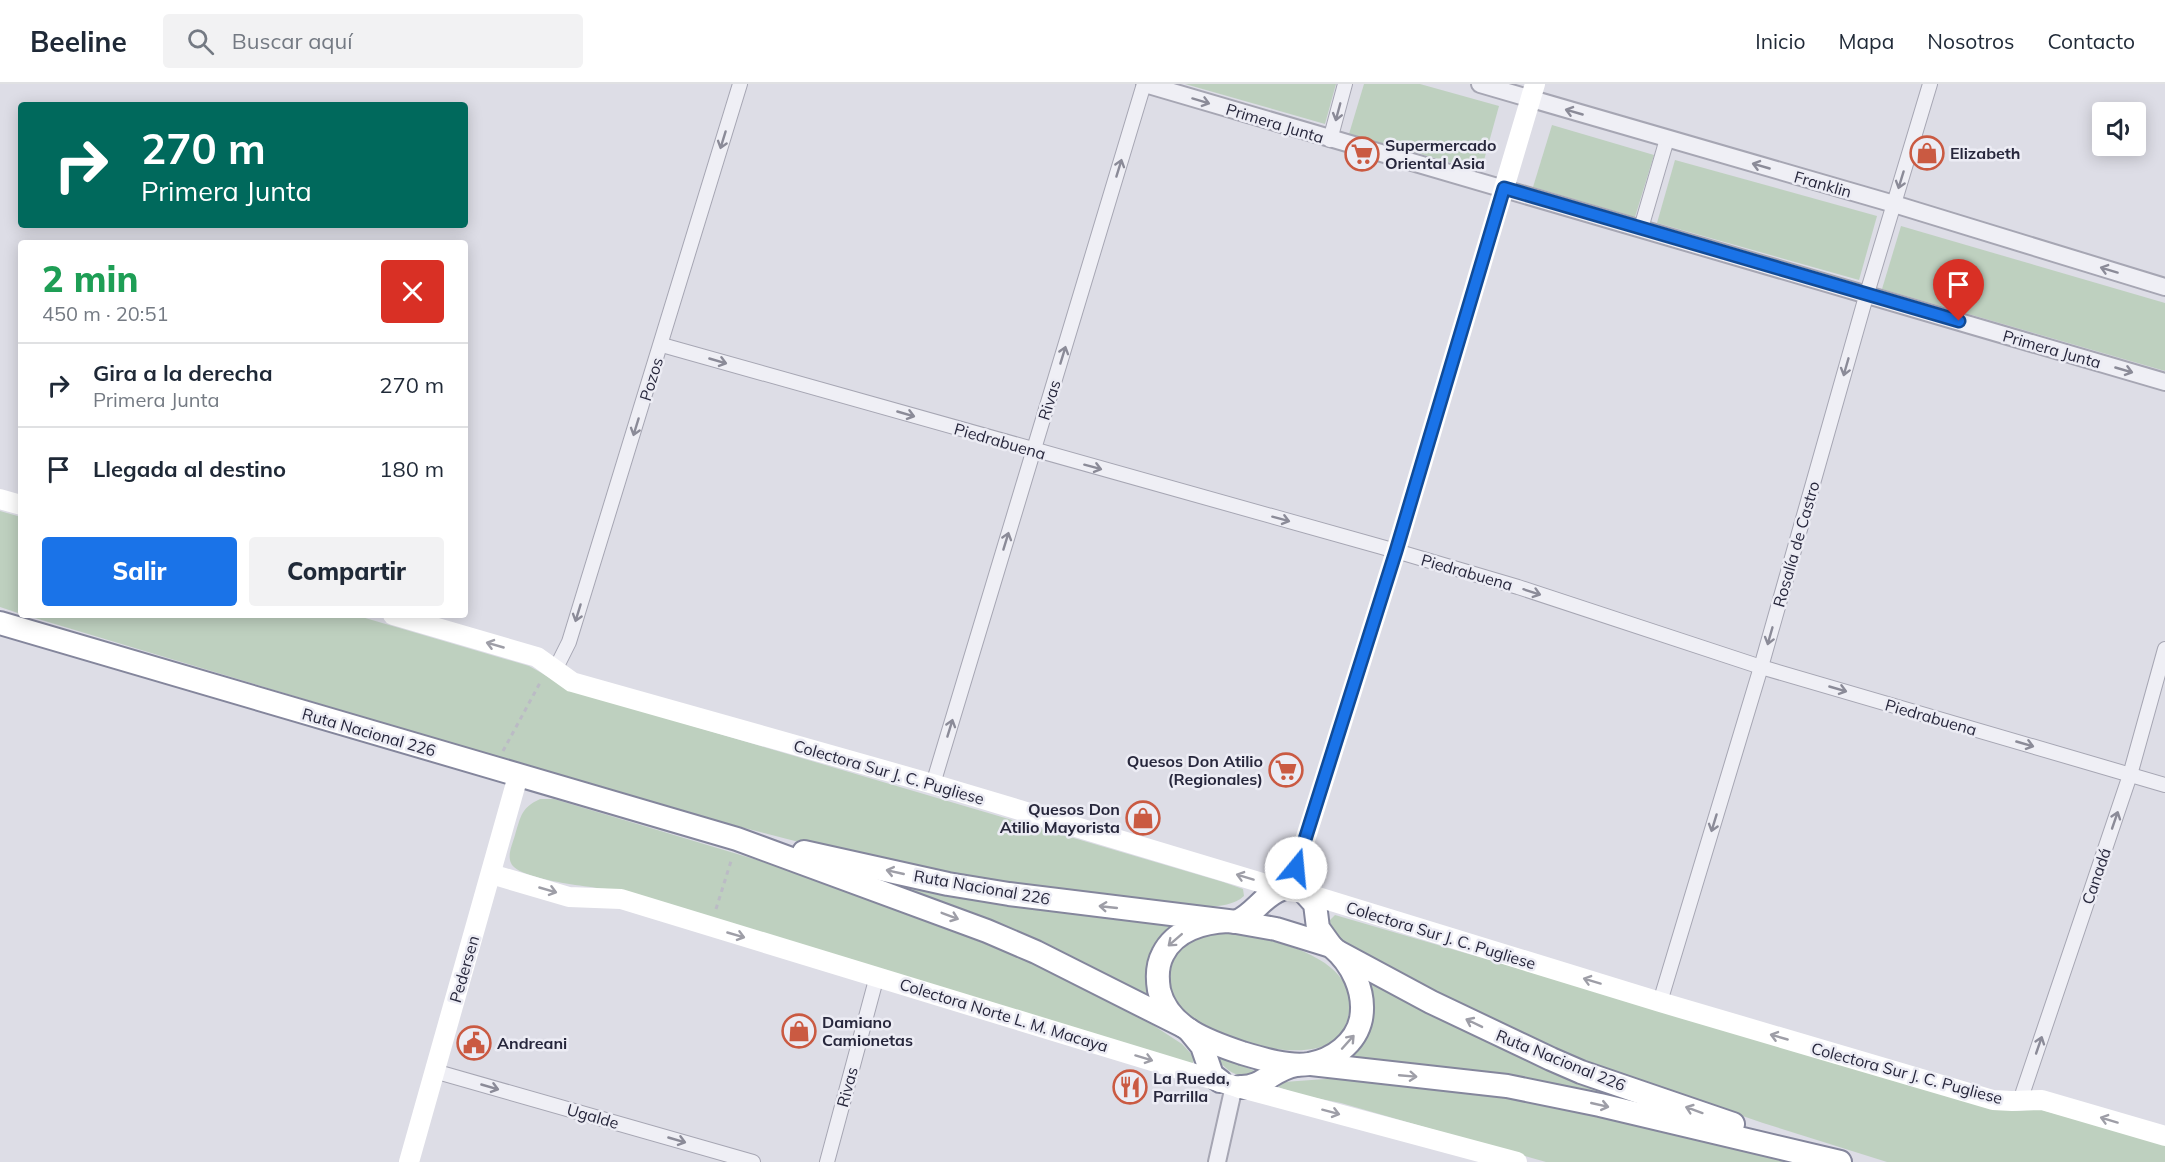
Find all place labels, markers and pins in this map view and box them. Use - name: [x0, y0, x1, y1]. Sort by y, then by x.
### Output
- place label: Supermercado Oriental Asia: [1385, 135, 1496, 173]
- shop icon: Elizabeth: [1909, 135, 1945, 171]
- supermarket icon: Supermercado Oriental Asia: [1344, 136, 1380, 172]
- place label: Elizabeth: [1950, 143, 2021, 163]
- pin: [1933, 259, 1984, 321]
- place label: Quesos Don Atilio (Regionales): [1127, 751, 1263, 789]
- supermarket icon: Quesos Don Atilio (Regionales): [1268, 752, 1304, 788]
- place label: Quesos Don Atilio Mayorista: [1000, 799, 1120, 837]
- shop icon: Quesos Don Atilio Mayorista: [1125, 800, 1161, 836]
- place label: Damiano Camionetas: [822, 1012, 913, 1050]
- shop icon: Damiano Camionetas: [781, 1013, 817, 1049]
- public building icon: Andreani: [456, 1025, 492, 1061]
- place label: Andreani: [497, 1033, 567, 1053]
- place label: La Rueda, Parrilla: [1153, 1068, 1230, 1106]
- restaurant icon: La Rueda, Parrilla: [1112, 1069, 1148, 1105]

